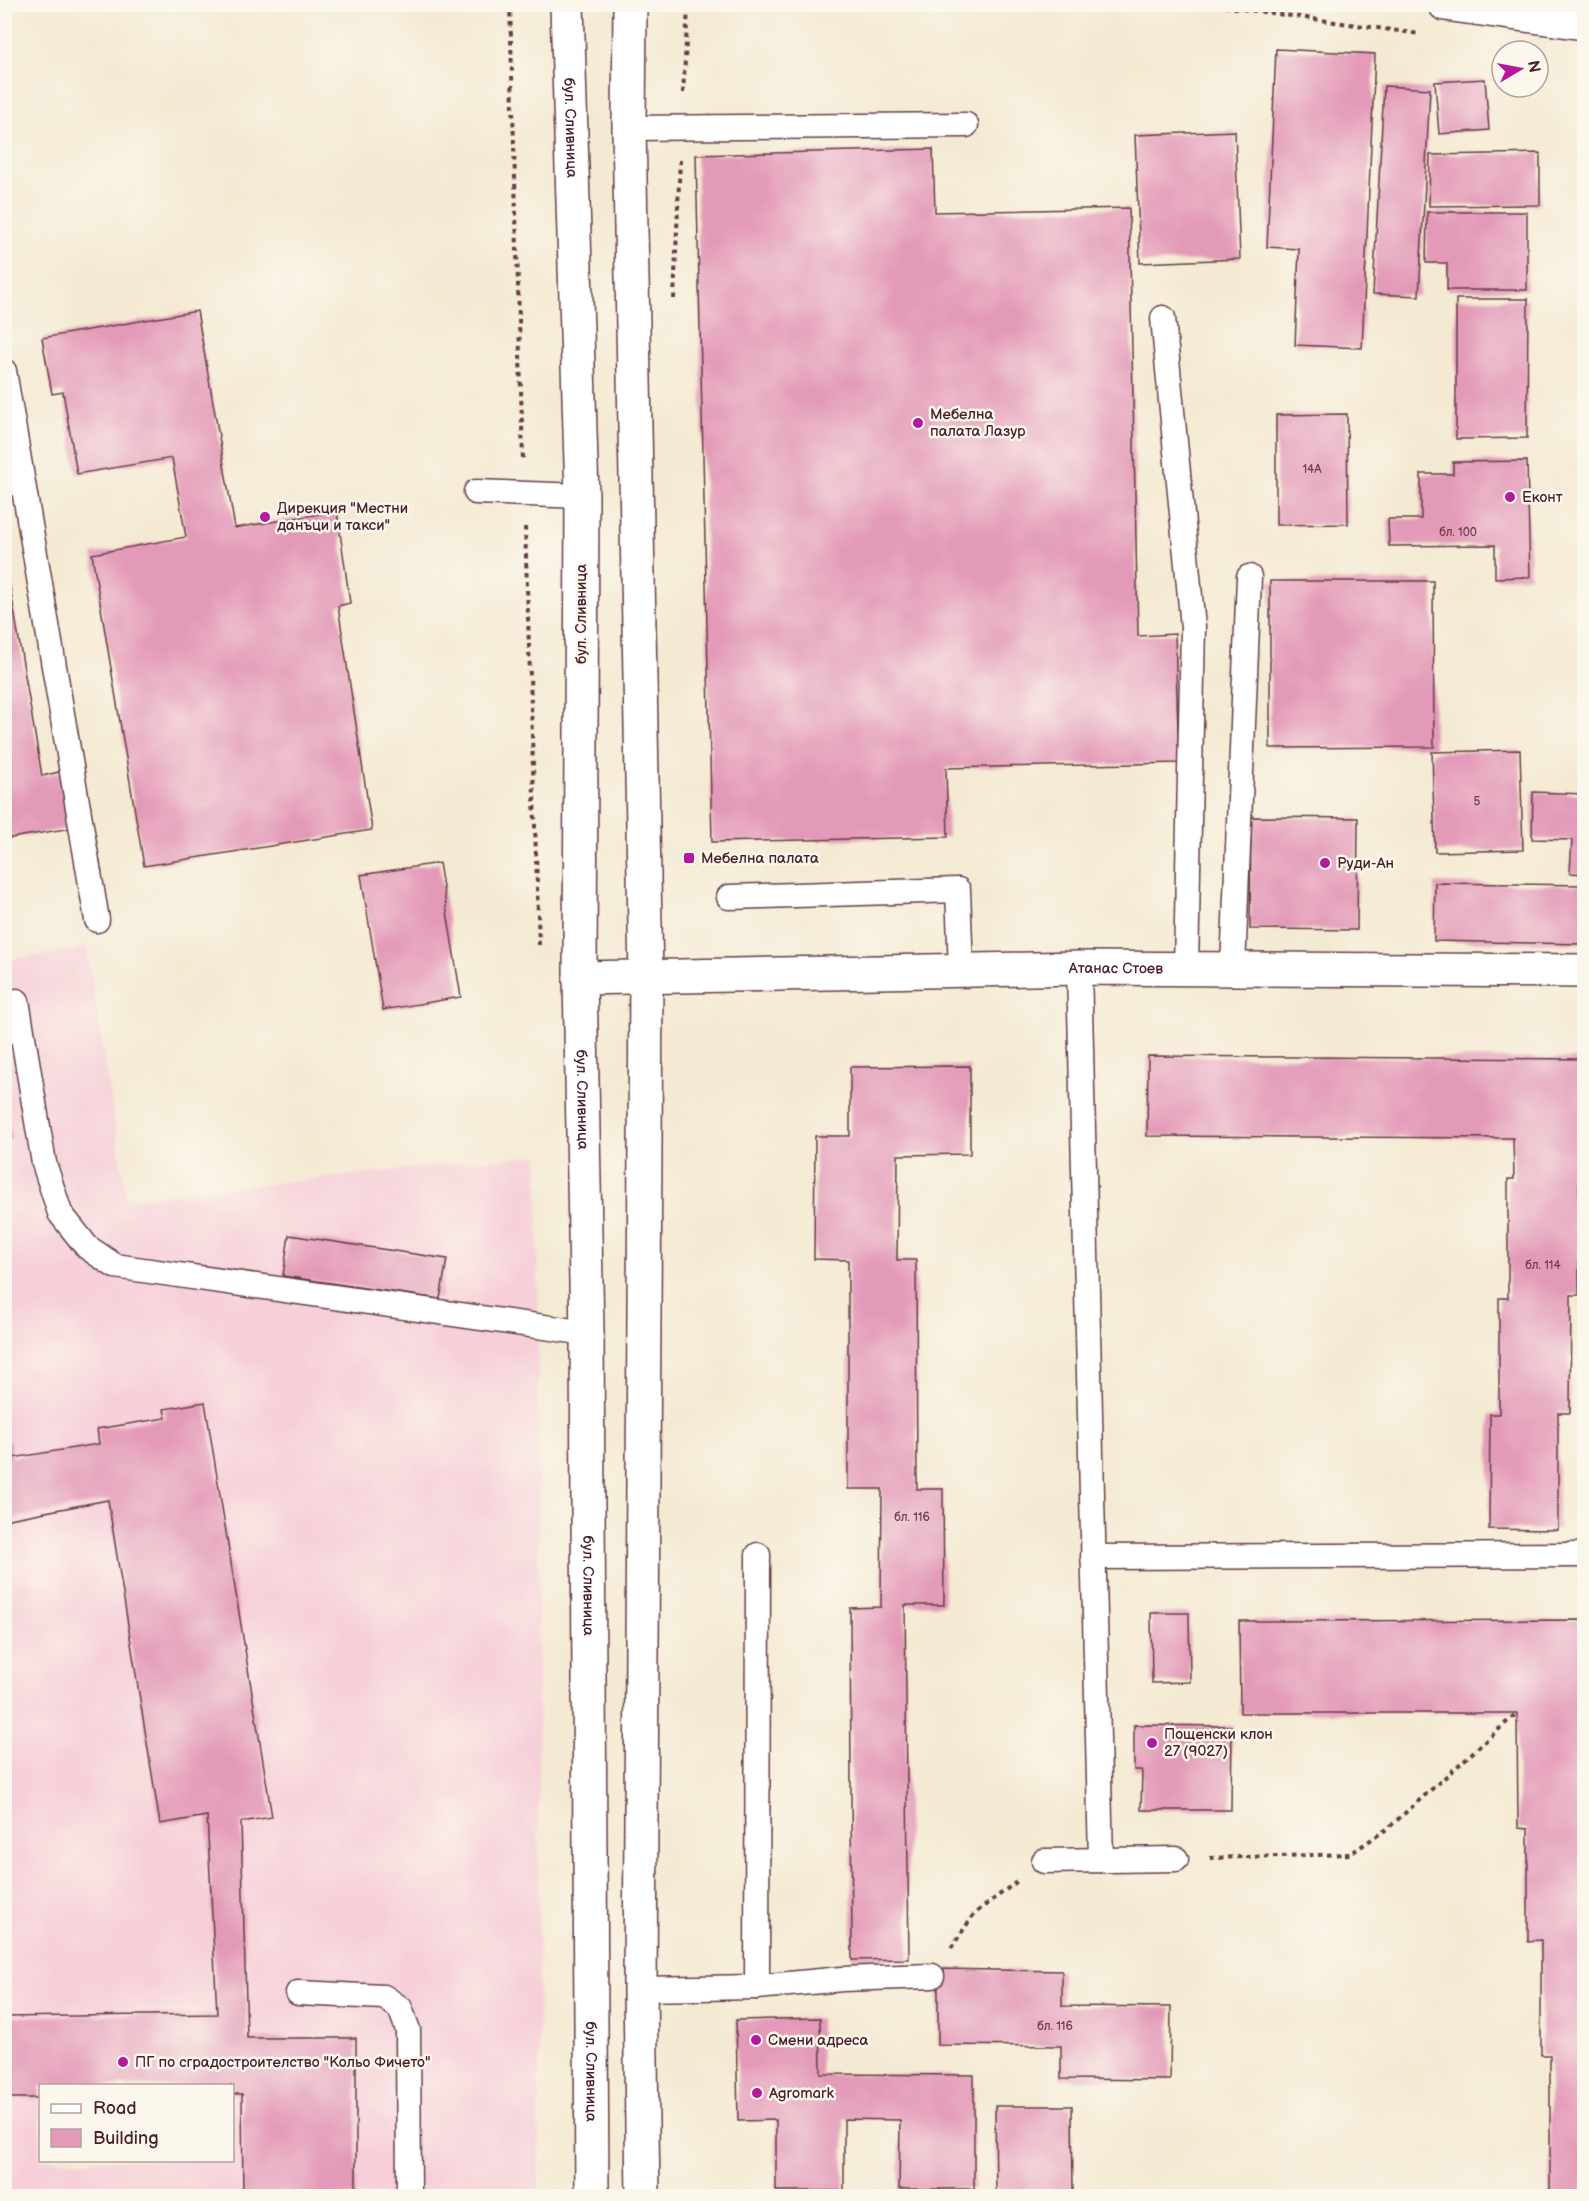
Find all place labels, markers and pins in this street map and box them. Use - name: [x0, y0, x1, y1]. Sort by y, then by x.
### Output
- place label: Мебелна палата Лазур: [930, 405, 1026, 441]
- marker: Мебелна палата Лазур: [911, 416, 925, 430]
- place label: Еконт: [1522, 488, 1563, 507]
- marker: Еконт: [1503, 490, 1517, 504]
- place label: Дирекция "Местни данъци и такси": [277, 499, 408, 535]
- marker: Дирекция "Местни данъци и такси": [258, 510, 272, 524]
- place label: Мебелна палата: [701, 849, 819, 868]
- marker: Мебелна палата: [682, 851, 696, 865]
- place label: Руди-Ан: [1337, 854, 1394, 873]
- marker: Руди-Ан: [1318, 856, 1332, 870]
- place label: Пощенски клон 27 (9027): [1164, 1725, 1273, 1761]
- marker: Пощенски клон 27 (9027): [1145, 1736, 1159, 1750]
- place label: Смени адреса: [768, 2031, 868, 2050]
- marker: Смени адреса: [749, 2033, 763, 2047]
- place label: ПГ по сградостроителство "Кольо Фичето": [135, 2053, 431, 2072]
- marker: ПГ по сградостроителство "Кольо Фичето": [116, 2055, 130, 2069]
- place label: Agromark: [769, 2084, 834, 2103]
- marker: Agromark: [750, 2086, 764, 2100]

